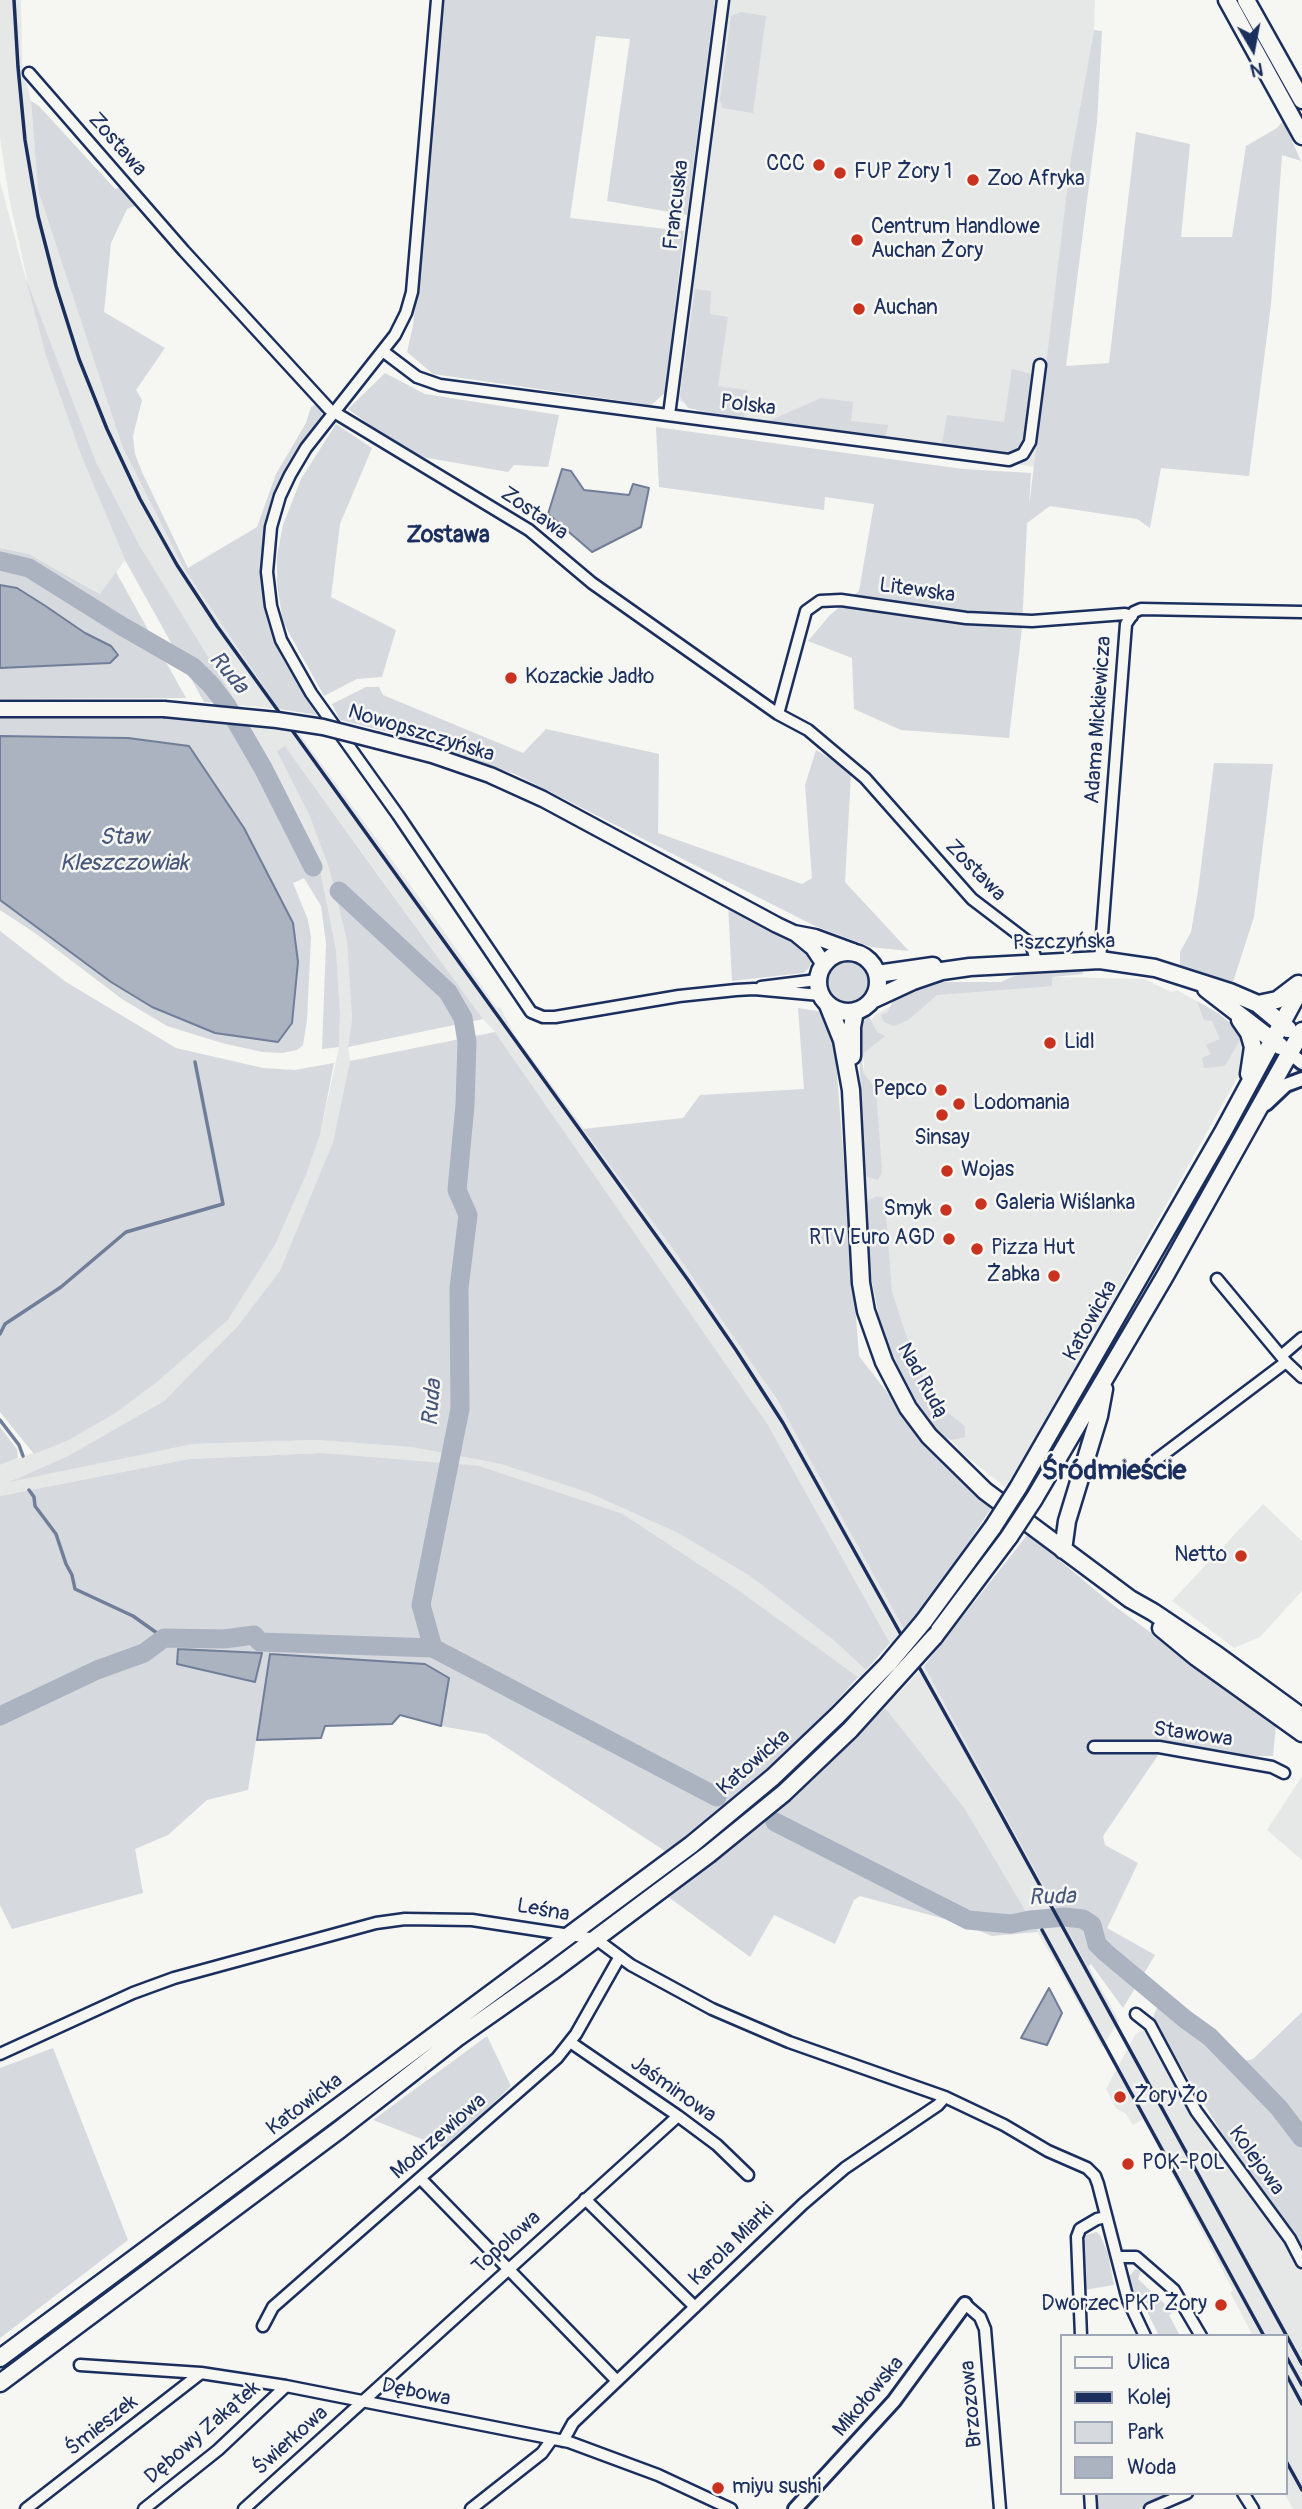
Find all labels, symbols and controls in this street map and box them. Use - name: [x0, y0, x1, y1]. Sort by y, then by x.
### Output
- north arrow: [1218, 14, 1288, 84]
- text: N: [1248, 57, 1265, 83]
- street label: Zostawa: [82, 108, 152, 182]
- place label: CCC: [766, 152, 805, 178]
- marker: CCC: [811, 157, 827, 173]
- street label: Francuska: [659, 159, 695, 251]
- place label: FUP Żory 1: [854, 160, 952, 186]
- marker: FUP Żory 1: [832, 165, 848, 181]
- place label: Zoo Afryka: [987, 167, 1085, 193]
- marker: Zoo Afryka: [965, 172, 981, 188]
- place label: Centrum Handlowe Auchan Żory: [871, 215, 1040, 265]
- marker: Centrum Handlowe Auchan Żory: [849, 232, 865, 248]
- place label: Auchan: [873, 296, 938, 322]
- marker: Auchan: [851, 301, 867, 317]
- street label: Polska: [719, 390, 777, 422]
- street label: Zostawa: [496, 482, 572, 546]
- district label: Zostawa: [406, 522, 490, 550]
- street label: Litewska: [877, 573, 957, 609]
- street label: Adama Mickiewicza: [1081, 635, 1117, 805]
- water label: Ruda: [202, 646, 254, 700]
- place label: Kozackie Jadło: [525, 665, 654, 691]
- marker: Kozackie Jadło: [503, 670, 519, 686]
- street label: Nowopszczyńska: [345, 700, 497, 768]
- water label: Staw Kleszczowiak: [60, 824, 188, 878]
- street label: Zostawa: [939, 835, 1011, 907]
- street label: Pszczyńska: [1013, 930, 1115, 956]
- place label: Lidl: [1064, 1030, 1095, 1056]
- marker: Lidl: [1042, 1035, 1058, 1051]
- place label: Pepco: [873, 1077, 927, 1103]
- marker: Pepco: [933, 1082, 949, 1098]
- place label: Lodomania: [973, 1091, 1070, 1117]
- marker: Lodomania: [951, 1096, 967, 1112]
- marker: Sinsay: [934, 1107, 950, 1123]
- place label: Sinsay: [914, 1126, 970, 1152]
- place label: Wojas: [961, 1158, 1014, 1184]
- marker: Wojas: [939, 1163, 955, 1179]
- place label: Galeria Wiślanka: [995, 1191, 1135, 1217]
- marker: Galeria Wiślanka: [973, 1196, 989, 1212]
- place label: Smyk: [883, 1197, 932, 1223]
- marker: Smyk: [938, 1202, 954, 1218]
- place label: RTV Euro AGD: [809, 1226, 935, 1252]
- marker: RTV Euro AGD: [941, 1231, 957, 1247]
- place label: Pizza Hut: [991, 1236, 1075, 1262]
- marker: Pizza Hut: [969, 1241, 985, 1257]
- place label: Żabka: [986, 1263, 1040, 1289]
- marker: Żabka: [1046, 1268, 1062, 1284]
- street label: Katowicka: [1059, 1276, 1123, 1366]
- street label: Nad Rudą: [891, 1339, 953, 1423]
- water label: Ruda: [417, 1378, 449, 1428]
- district label: Śródmieście: [1042, 1455, 1186, 1489]
- place label: Netto: [1174, 1543, 1227, 1569]
- marker: Netto: [1233, 1548, 1249, 1564]
- street label: Stawowa: [1152, 1717, 1234, 1753]
- street label: Katowicka: [712, 1724, 796, 1802]
- water label: Ruda: [1028, 1883, 1076, 1913]
- street label: Leśna: [515, 1894, 571, 1928]
- street label: Jaśminowa: [625, 2051, 721, 2129]
- street label: Katowicka: [262, 2068, 348, 2142]
- place label: Żory Żo: [1134, 2084, 1207, 2110]
- street label: Modrzewiowa: [386, 2089, 492, 2185]
- marker: Żory Żo: [1112, 2089, 1128, 2105]
- street label: Kolejowa: [1223, 2122, 1289, 2200]
- place label: POK-POL: [1142, 2151, 1225, 2177]
- marker: POK-POL: [1120, 2156, 1136, 2172]
- street label: Karola Miarki: [684, 2198, 780, 2292]
- street label: Topolowa: [468, 2206, 546, 2280]
- place label: Dworzec PKP Żory: [1041, 2292, 1207, 2318]
- marker: Dworzec PKP Żory: [1213, 2297, 1229, 2313]
- legend: [1060, 2334, 1288, 2495]
- text: Ulica: [1127, 2349, 1170, 2376]
- street label: Mikołowska: [828, 2352, 910, 2442]
- street label: Brzozowa: [956, 2359, 988, 2449]
- street label: Dębowa: [379, 2373, 453, 2413]
- street label: Dębowy Zakątek: [140, 2376, 266, 2490]
- text: Kolej: [1127, 2384, 1171, 2411]
- street label: Śmieszek: [61, 2390, 143, 2462]
- street label: Świerkowa: [248, 2401, 334, 2481]
- text: Park: [1127, 2419, 1164, 2446]
- text: Woda: [1127, 2454, 1176, 2481]
- place label: miyu sushi: [732, 2475, 821, 2501]
- marker: miyu sushi: [710, 2480, 726, 2496]

